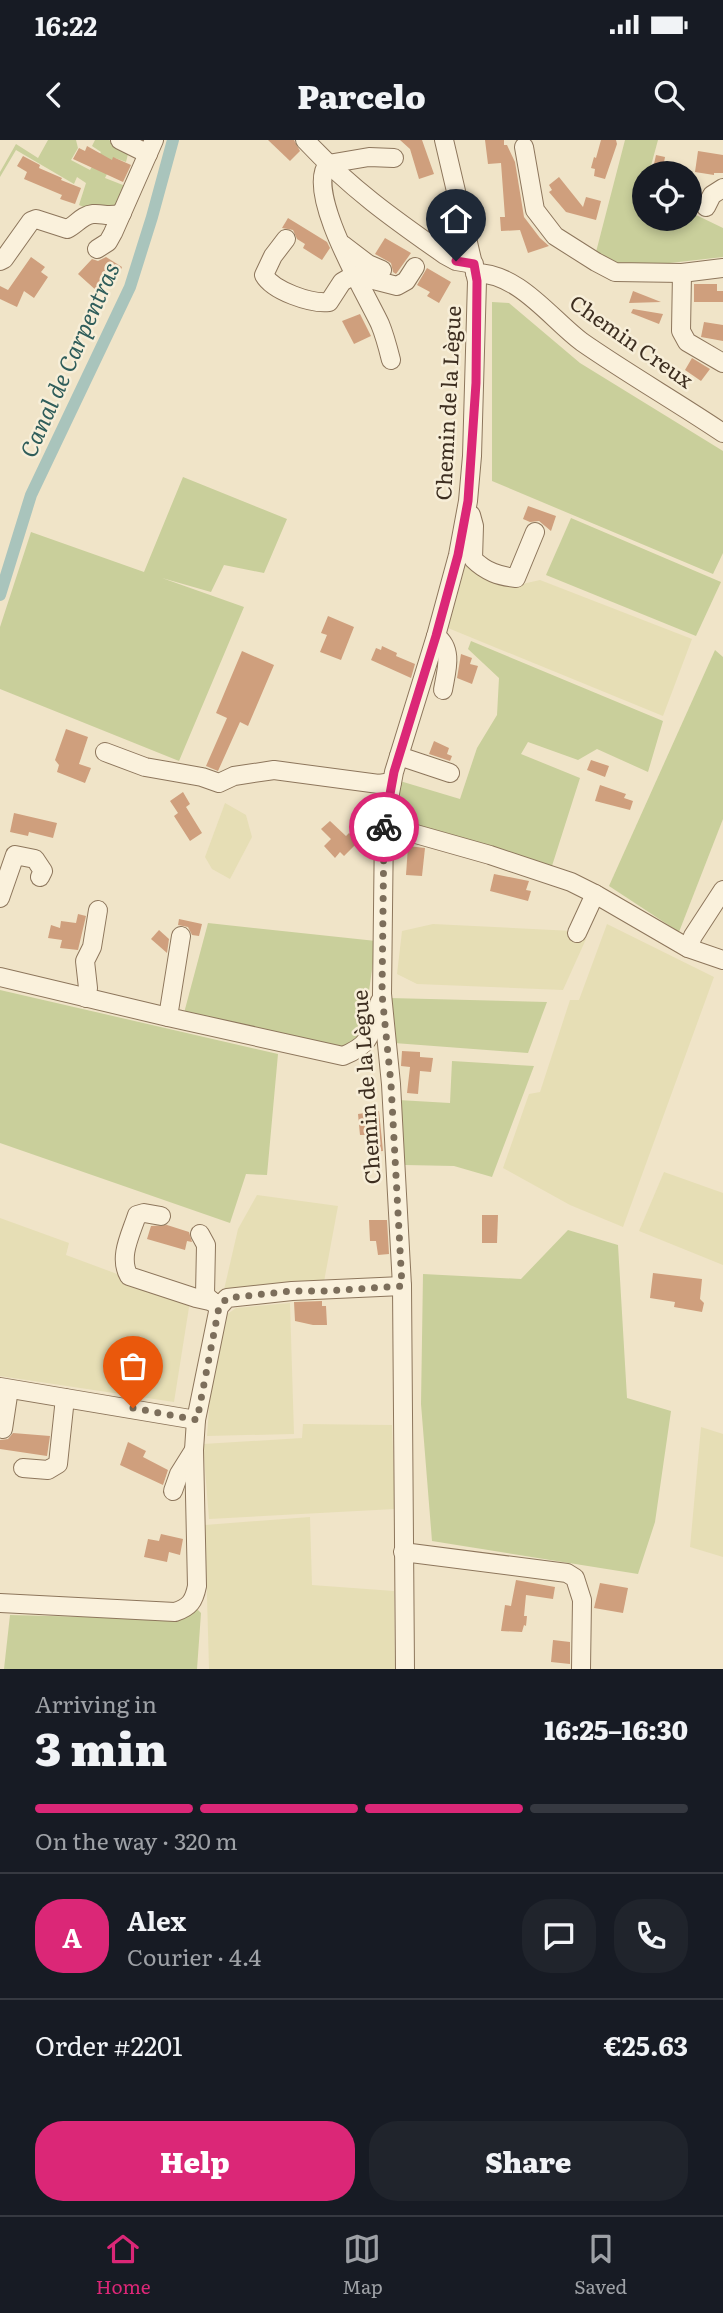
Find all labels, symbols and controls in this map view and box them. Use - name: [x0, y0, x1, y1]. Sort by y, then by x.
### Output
- text: 16:22: [35, 5, 97, 44]
- text: Parcelo: [297, 71, 426, 119]
- icon: back: [35, 76, 73, 114]
- icon: search: [650, 76, 688, 114]
- map controls: [632, 161, 702, 231]
- button: locate: [632, 161, 702, 231]
- pin: [426, 189, 486, 261]
- icon: home: [437, 200, 475, 238]
- water label: Canal de Carpentras: [10, 256, 126, 462]
- street label: Chemin Creux: [564, 286, 701, 394]
- street label: Chemin de la Lègue: [426, 305, 467, 501]
- courier: [349, 792, 419, 862]
- icon: bike: [365, 808, 403, 846]
- street label: Chemin de la Lègue: [342, 989, 387, 1185]
- pin: [103, 1336, 163, 1408]
- icon: bag: [114, 1347, 152, 1385]
- text: Arriving in: [35, 1686, 157, 1720]
- text: 16:25–16:30: [544, 1709, 688, 1748]
- text: 3 min: [35, 1712, 167, 1780]
- text: On the way · 320 m: [35, 1823, 238, 1857]
- button: chat: [522, 1899, 596, 1973]
- button: phone: [614, 1899, 688, 1973]
- text: Alex: [127, 1900, 186, 1939]
- text: A: [62, 1917, 82, 1956]
- text: Courier · 4.4: [127, 1939, 261, 1973]
- text: Order #2201: [35, 2025, 183, 2064]
- text: €25.63: [604, 2025, 688, 2064]
- button: Help: [35, 2121, 355, 2201]
- button: Share: [369, 2121, 688, 2201]
- tab: Home: [96, 2230, 151, 2300]
- tab: Map: [342, 2230, 383, 2300]
- tab: Saved: [574, 2230, 627, 2300]

